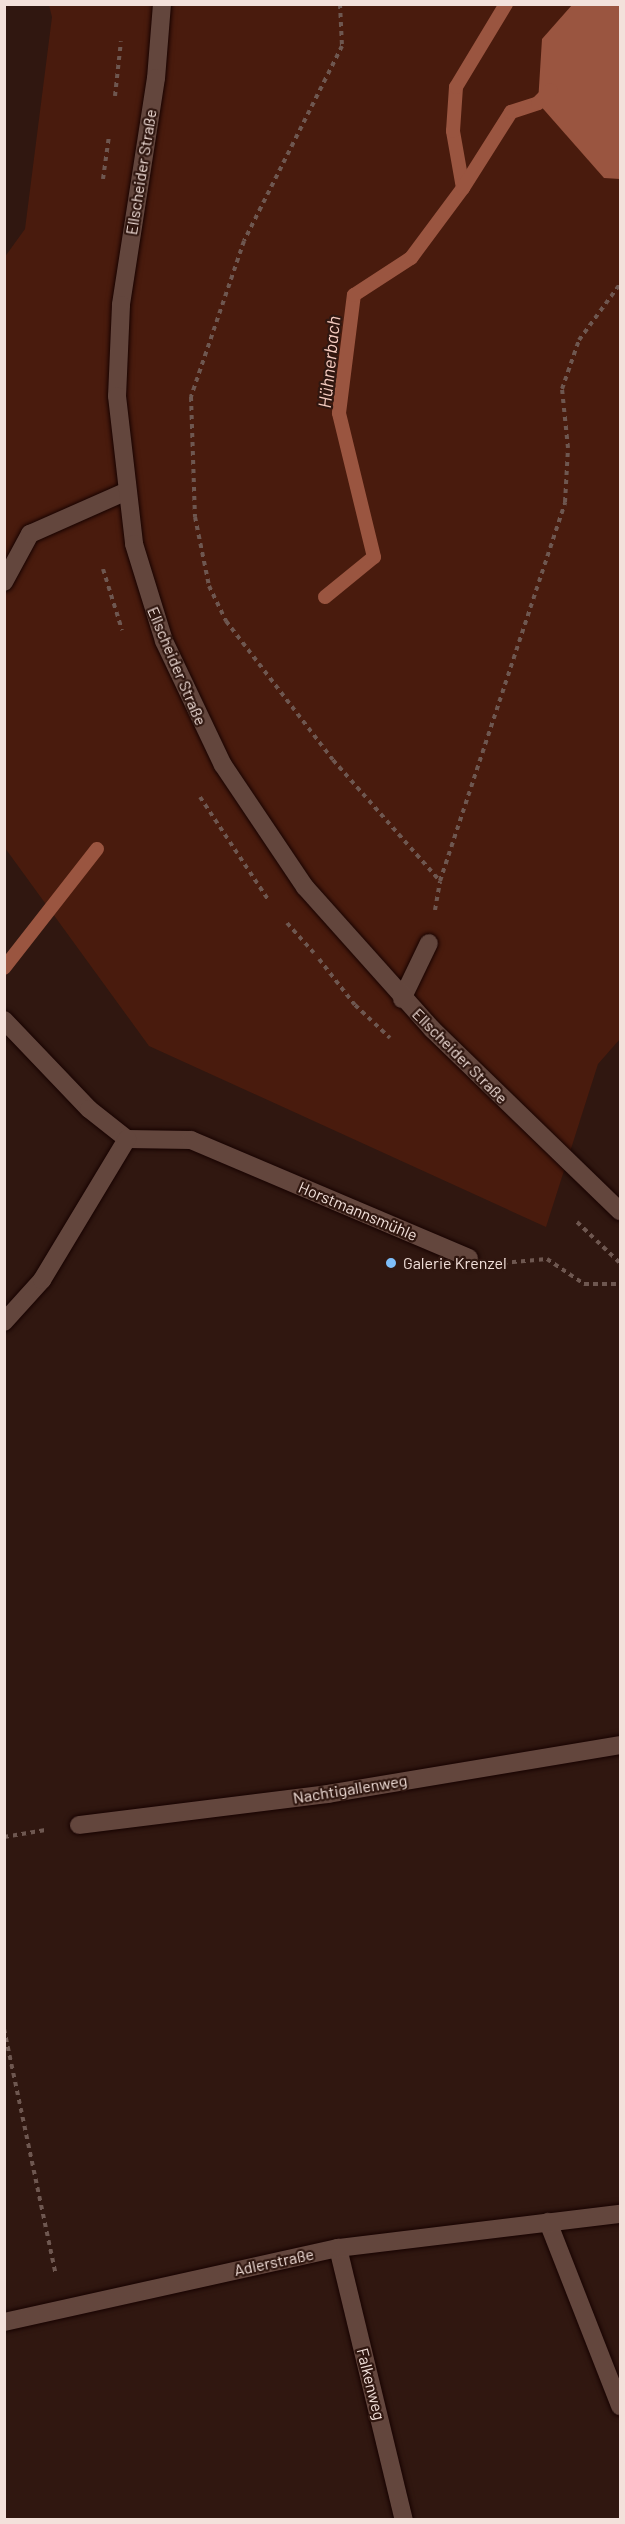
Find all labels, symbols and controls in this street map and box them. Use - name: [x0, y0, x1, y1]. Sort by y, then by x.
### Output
- street label: Ellscheider Straße: [122, 108, 160, 236]
- water label: Hühnerbach: [313, 315, 345, 409]
- street label: Ellscheider Straße: [143, 604, 211, 728]
- street label: Ellscheider Straße: [408, 1004, 512, 1108]
- street label: Horstmannsmühle: [296, 1177, 420, 1245]
- place label: Galerie Krenzel: [403, 1253, 507, 1273]
- marker: Galerie Krenzel: [384, 1256, 398, 1270]
- street label: Nachtigallenweg: [292, 1771, 408, 1807]
- street label: Adlerstraße: [232, 2244, 316, 2280]
- street label: Falkenweg: [353, 2346, 389, 2422]

